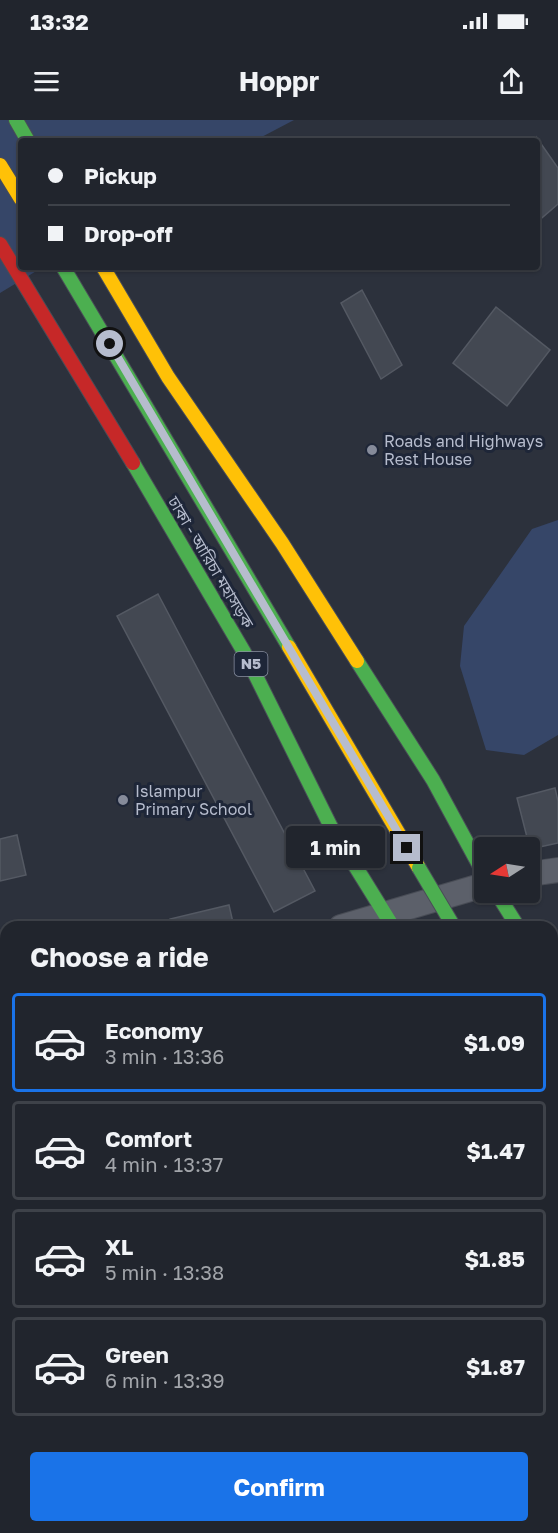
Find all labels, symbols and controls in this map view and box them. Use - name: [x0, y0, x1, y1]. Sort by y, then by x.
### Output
- text: 13:32: [30, 8, 89, 35]
- icon: menu: [30, 65, 63, 98]
- text: Hoppr: [239, 65, 319, 97]
- icon: share: [495, 65, 528, 98]
- text: Pickup: [84, 162, 157, 189]
- text: Drop-off: [84, 220, 173, 247]
- route start: [96, 330, 123, 357]
- place label: Roads and Highways Rest House: [384, 431, 543, 469]
- marker: Roads and Highways Rest House: [365, 443, 379, 457]
- street label: ঢাকা - আরিচা মহাসড়ক: [163, 492, 259, 633]
- road number: N5: [234, 652, 268, 676]
- place label: Islampur Primary School: [135, 781, 252, 819]
- marker: Islampur Primary School: [116, 793, 130, 807]
- callout: 1 min: [287, 827, 386, 869]
- route end: [393, 834, 420, 861]
- text: 1 min: [310, 835, 361, 859]
- north arrow: [474, 837, 540, 903]
- map controls: [474, 837, 540, 903]
- text: Choose a ride: [30, 941, 209, 973]
- icon: car: [33, 1016, 87, 1070]
- text: Economy: [105, 1017, 203, 1044]
- text: $1.09: [464, 1029, 525, 1056]
- text: 3 min · 13:36: [105, 1044, 224, 1068]
- icon: car: [33, 1124, 87, 1178]
- text: Comfort: [105, 1125, 192, 1152]
- text: $1.47: [466, 1137, 525, 1164]
- text: 4 min · 13:37: [105, 1152, 223, 1176]
- icon: car: [33, 1232, 87, 1286]
- text: XL: [105, 1233, 133, 1260]
- text: $1.85: [464, 1245, 525, 1272]
- text: 5 min · 13:38: [105, 1260, 224, 1284]
- icon: car: [33, 1340, 87, 1394]
- text: Green: [105, 1341, 169, 1368]
- text: $1.87: [466, 1353, 525, 1380]
- text: 6 min · 13:39: [105, 1368, 225, 1392]
- button: Confirm: [30, 1452, 528, 1521]

